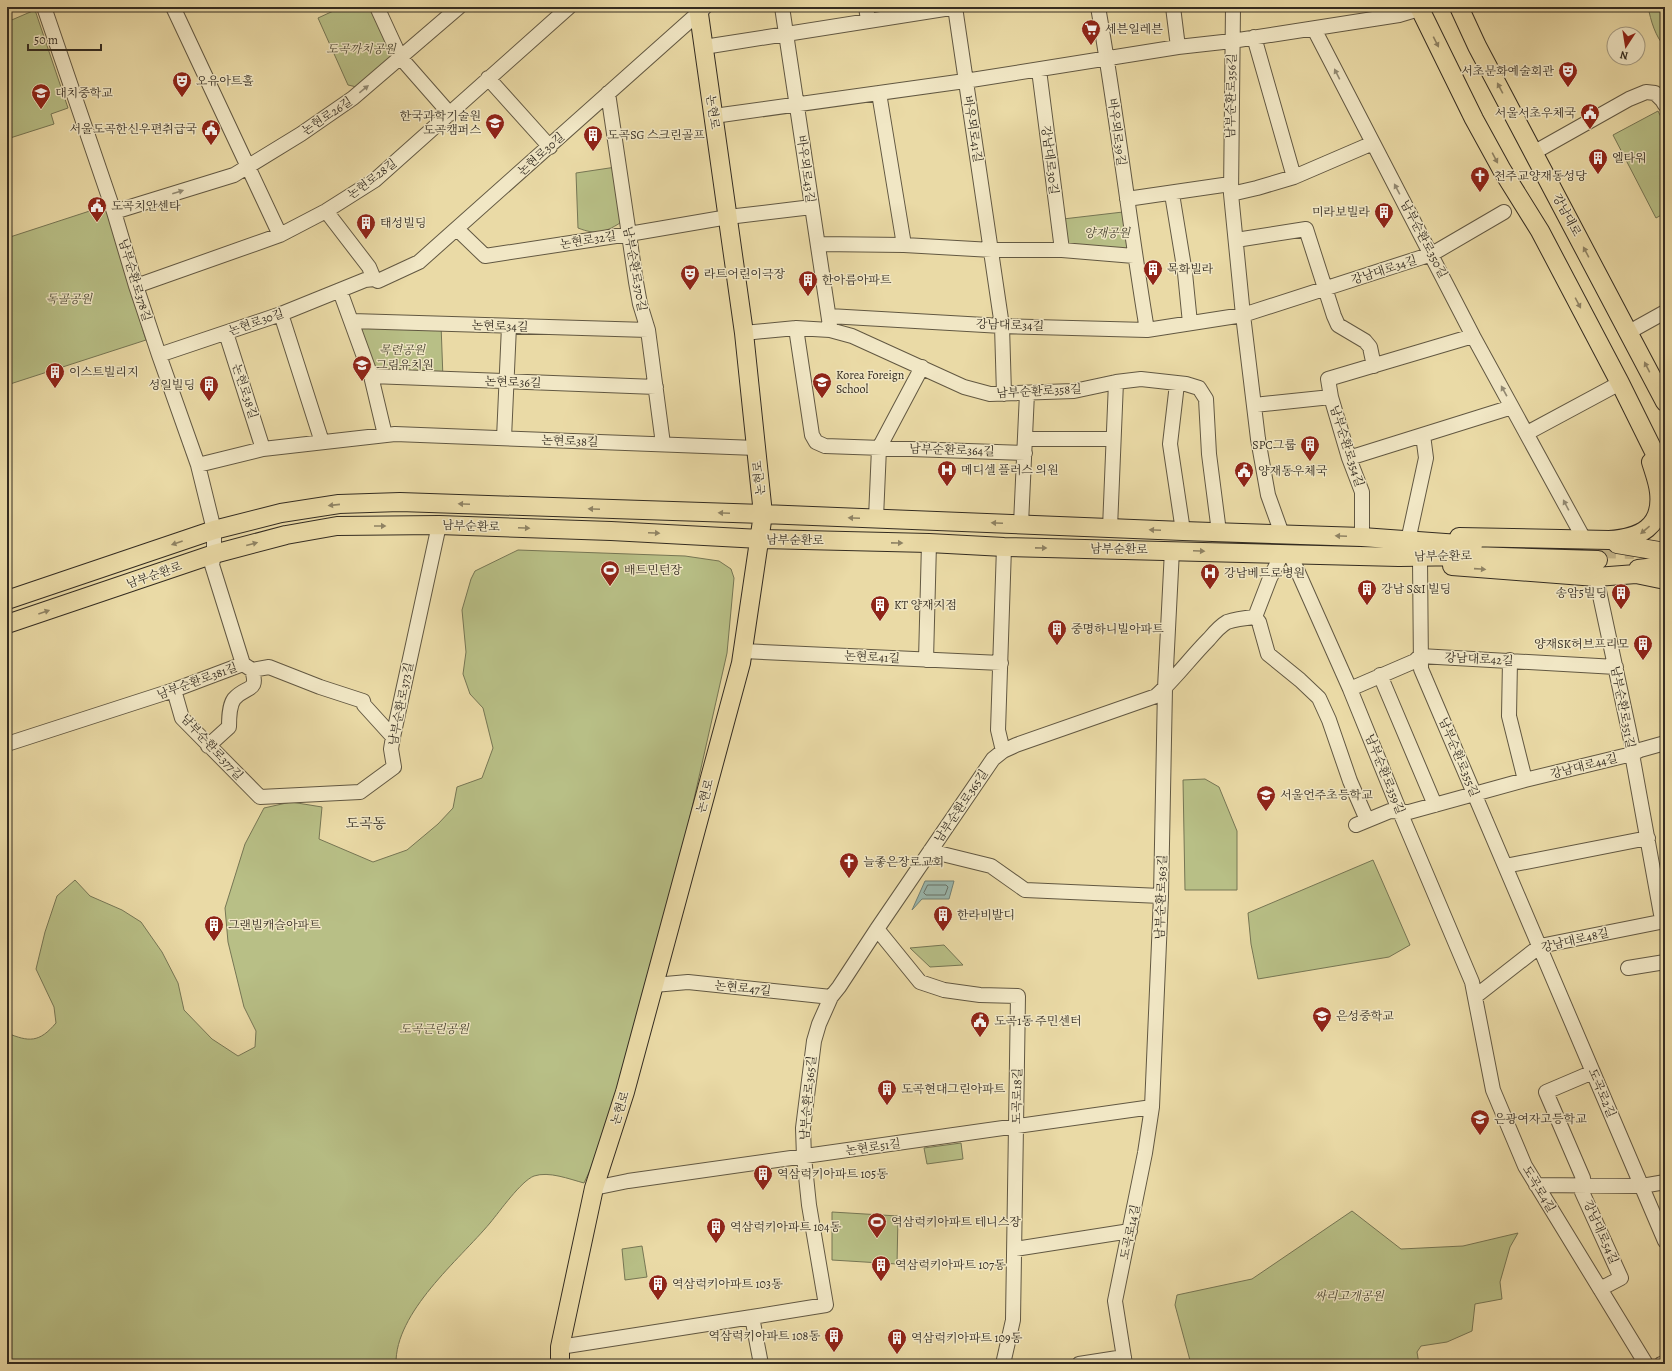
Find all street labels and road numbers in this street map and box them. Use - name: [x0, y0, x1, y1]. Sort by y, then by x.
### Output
- street label: 남부순환로356길: [1222, 53, 1240, 139]
- street label: 논현로26길: [299, 93, 355, 139]
- street label: 논현로: [703, 94, 723, 131]
- street label: 바우뫼로41길: [960, 94, 986, 164]
- street label: 바우뫼로39길: [1104, 97, 1130, 167]
- street label: 강남대로30길: [1038, 125, 1062, 195]
- street label: 논현로30길: [514, 129, 568, 179]
- street label: 바우뫼로43길: [793, 134, 819, 204]
- street label: 논현로28길: [344, 155, 400, 203]
- street label: 강남대로: [1549, 191, 1585, 240]
- street label: 남부순환로350길: [1397, 197, 1451, 281]
- street label: 남부순환로370길: [620, 225, 650, 313]
- street label: 논현로32길: [559, 228, 617, 252]
- street label: 남부순환로378길: [115, 237, 155, 323]
- street label: 강남대로34길: [1349, 252, 1419, 288]
- street label: 논현로30길: [226, 305, 286, 339]
- street label: 강남대로34길: [976, 316, 1044, 334]
- street label: 논현로34길: [471, 317, 529, 335]
- street label: 논현로38길: [229, 361, 261, 421]
- street label: 논현로36길: [484, 373, 542, 391]
- street label: 남부순환로358길: [996, 381, 1082, 401]
- street label: 남부순환로354길: [1326, 403, 1368, 489]
- street label: 논현로38길: [541, 432, 599, 450]
- street label: 남부순환로364길: [909, 441, 995, 459]
- street label: 논현로: [749, 459, 769, 496]
- street label: 남부순환로: [442, 517, 501, 535]
- street label: 남부순환로: [766, 531, 825, 549]
- street label: 남부순환로: [1090, 540, 1149, 558]
- street label: 남부순환로: [1414, 547, 1473, 565]
- street label: 남부순환로: [124, 558, 184, 592]
- street label: 논현로41길: [844, 648, 900, 666]
- street label: 강남대로42길: [1444, 649, 1514, 669]
- street label: 남부순환로381길: [155, 659, 239, 703]
- street label: 남부순환로373길: [385, 661, 417, 747]
- street label: 남부순환로351길: [1607, 664, 1639, 750]
- street label: 남부순환로377길: [177, 711, 247, 783]
- street label: 남부순환로355길: [1435, 715, 1483, 799]
- street label: 남부순환로359길: [1362, 732, 1408, 816]
- street label: 강남대로44길: [1549, 750, 1619, 782]
- street label: 남부순환로365길: [931, 766, 991, 846]
- street label: 논현로: [693, 777, 717, 815]
- street label: 남부순환로363길: [1152, 854, 1170, 940]
- street label: 강남대로48길: [1539, 924, 1611, 956]
- street label: 논현로47길: [714, 977, 772, 999]
- street label: 남부순환로365길: [796, 1055, 820, 1141]
- street label: 도곡로2길: [1584, 1066, 1620, 1120]
- street label: 도곡로18길: [1009, 1068, 1025, 1124]
- street label: 논현로: [607, 1089, 633, 1127]
- street label: 논현로51길: [844, 1135, 902, 1159]
- street label: 도곡로4길: [1519, 1163, 1559, 1215]
- street label: 강남대로54길: [1580, 1197, 1622, 1267]
- street label: 도곡로14길: [1116, 1203, 1144, 1261]

